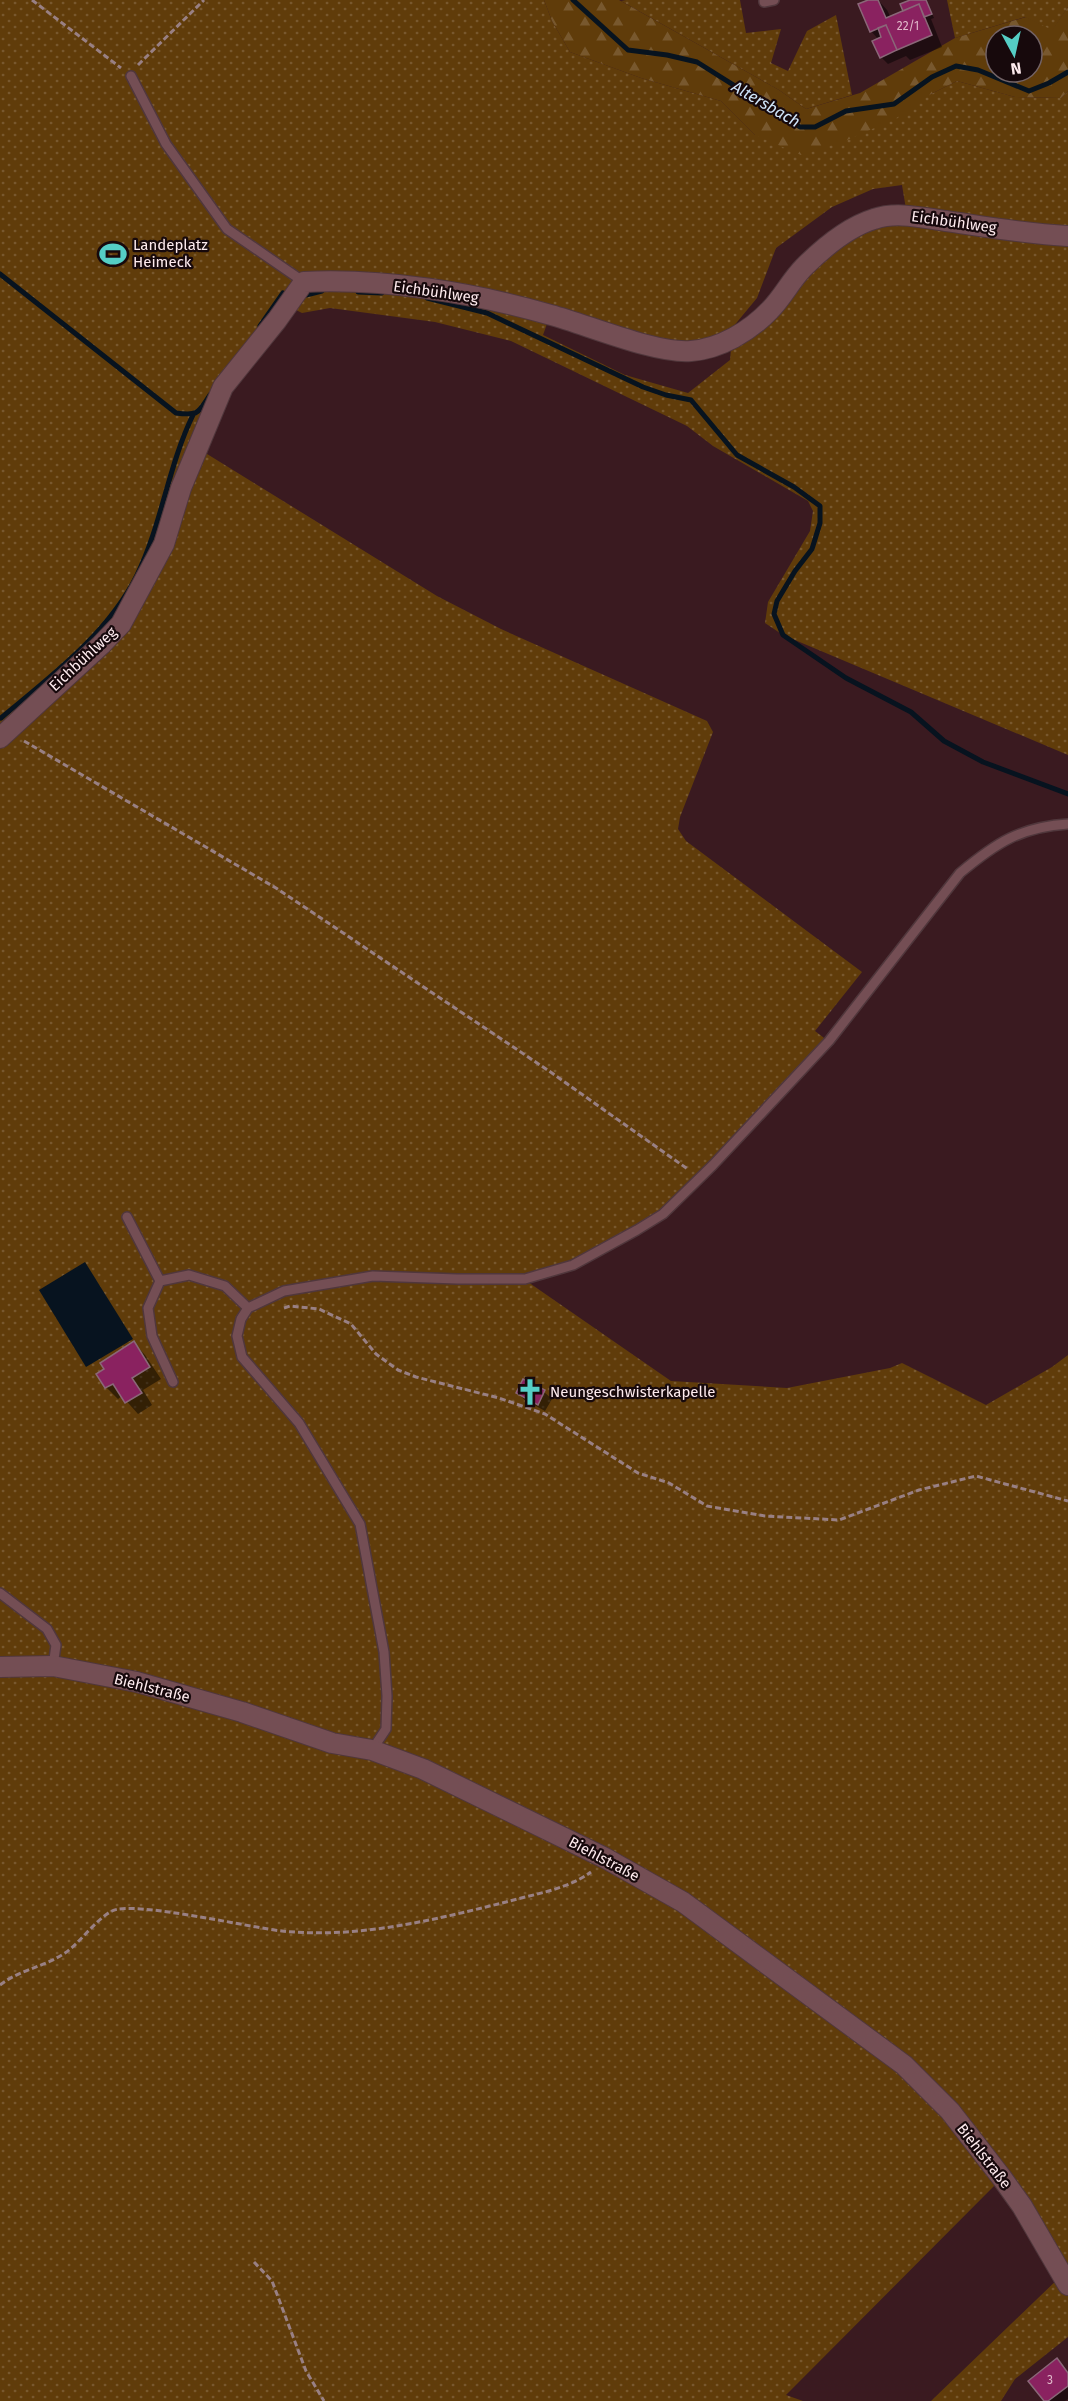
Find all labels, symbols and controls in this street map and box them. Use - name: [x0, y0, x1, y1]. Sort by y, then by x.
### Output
- house number: 22/1: [897, 19, 919, 33]
- north arrow: [984, 24, 1044, 84]
- text: N: [1009, 58, 1023, 79]
- water label: Altersbach: [728, 76, 804, 131]
- street label: Eichbühlweg: [910, 207, 998, 237]
- place label: Landeplatz Heimeck: [133, 236, 208, 271]
- sports icon: Landeplatz Heimeck: [98, 239, 128, 269]
- street label: Eichbühlweg: [392, 277, 480, 307]
- street label: Eichbühlweg: [45, 623, 121, 695]
- church icon: Neungeschwisterkapelle: [515, 1377, 545, 1407]
- place label: Neungeschwisterkapelle: [550, 1383, 715, 1401]
- street label: Biehlstraße: [112, 1670, 192, 1706]
- street label: Biehlstraße: [565, 1833, 643, 1885]
- street label: Biehlstraße: [953, 2120, 1015, 2192]
- house number: 3: [1047, 2373, 1053, 2387]

